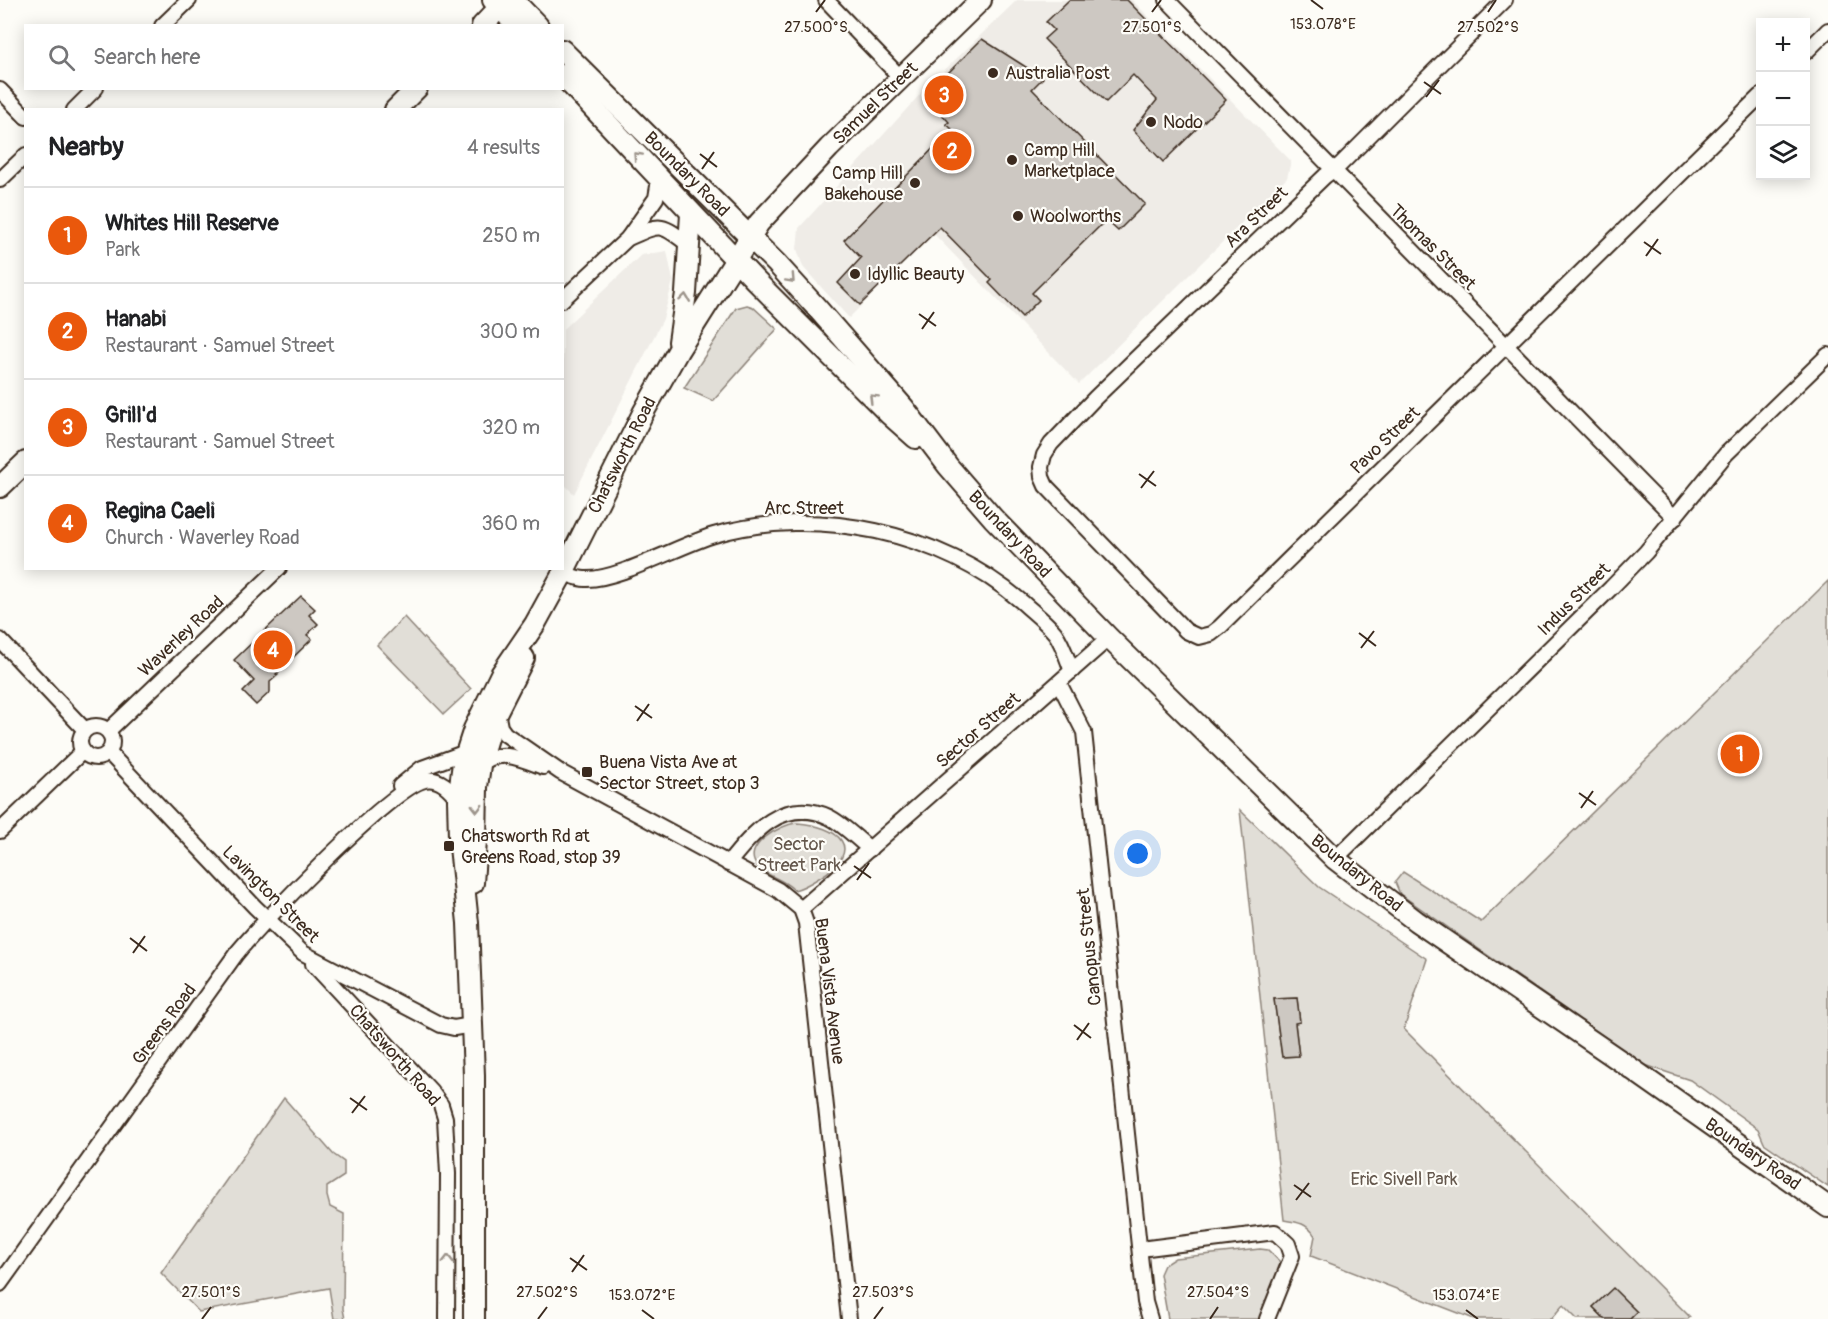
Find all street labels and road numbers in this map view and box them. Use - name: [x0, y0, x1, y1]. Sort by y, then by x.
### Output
- street label: Samuel Street: [828, 56, 923, 150]
- street label: Boundary Road: [639, 127, 734, 222]
- street label: Ara Street: [1220, 181, 1293, 253]
- street label: Thomas Street: [1385, 199, 1481, 296]
- street label: Chatsworth Road: [583, 393, 662, 517]
- street label: Pavo Street: [1346, 401, 1426, 479]
- street label: Boundary Road: [963, 486, 1056, 583]
- street label: Arc Street: [764, 497, 845, 520]
- street label: Indus Street: [1533, 557, 1616, 641]
- street label: Waverley Road: [134, 591, 229, 682]
- street label: Sector Street: [931, 687, 1026, 773]
- street label: Boundary Road: [1306, 829, 1407, 917]
- street label: Lavington Street: [217, 841, 325, 948]
- street label: Canopus Street: [1072, 887, 1107, 1007]
- street label: Buena Vista Avenue: [809, 917, 850, 1066]
- street label: Greens Road: [127, 979, 201, 1069]
- street label: Chatsworth Road: [344, 1000, 445, 1111]
- street label: Boundary Road: [1700, 1113, 1805, 1196]

